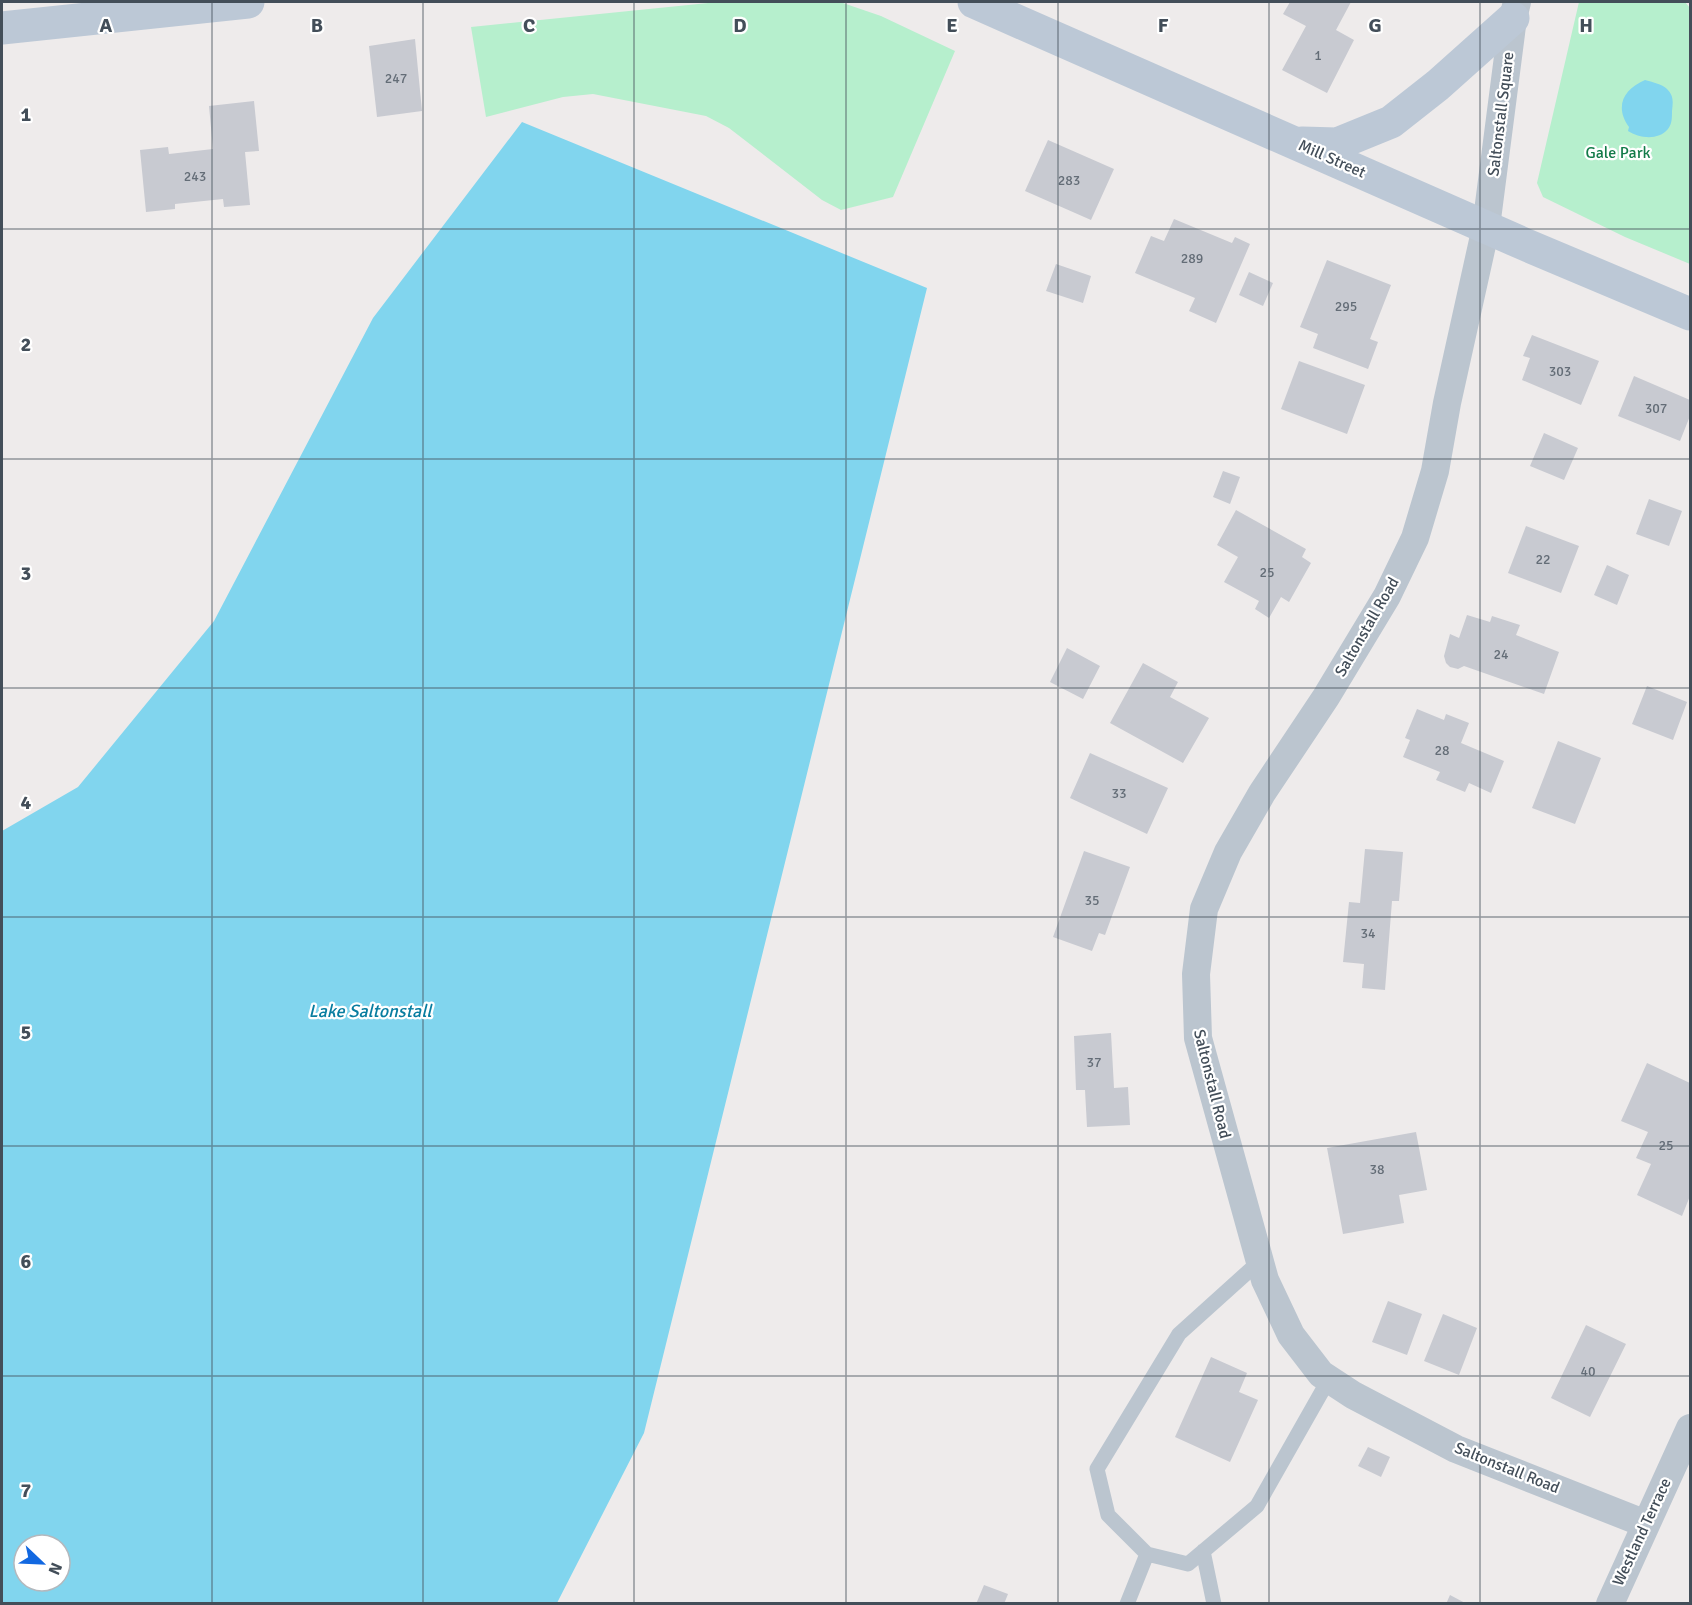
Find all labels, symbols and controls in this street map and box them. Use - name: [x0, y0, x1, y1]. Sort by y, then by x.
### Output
- text: A: [100, 13, 113, 38]
- text: B: [311, 13, 323, 38]
- text: C: [523, 13, 535, 38]
- text: D: [733, 13, 747, 38]
- text: E: [946, 13, 958, 38]
- text: F: [1158, 13, 1169, 38]
- text: G: [1368, 13, 1382, 38]
- text: H: [1579, 13, 1593, 38]
- house number: 1: [1314, 47, 1322, 64]
- street label: Saltonstall Square: [1483, 51, 1519, 177]
- house number: 247: [385, 70, 407, 87]
- text: 1: [21, 102, 32, 127]
- street label: Mill Street: [1295, 135, 1369, 183]
- park label: Gale Park: [1585, 143, 1651, 163]
- house number: 243: [184, 168, 206, 185]
- house number: 283: [1058, 172, 1080, 189]
- house number: 289: [1181, 250, 1203, 267]
- house number: 295: [1335, 298, 1357, 315]
- text: 2: [21, 332, 31, 357]
- house number: 303: [1549, 363, 1571, 380]
- house number: 307: [1645, 400, 1667, 417]
- house number: 22: [1535, 551, 1551, 568]
- text: 3: [21, 561, 31, 586]
- house number: 25: [1259, 564, 1275, 581]
- street label: Saltonstall Road: [1330, 574, 1404, 680]
- house number: 24: [1493, 646, 1509, 663]
- house number: 28: [1434, 742, 1450, 759]
- house number: 33: [1111, 785, 1127, 802]
- text: 4: [21, 790, 32, 815]
- house number: 35: [1084, 892, 1100, 909]
- house number: 34: [1360, 925, 1376, 942]
- water label: Lake Saltonstall: [308, 1000, 433, 1022]
- text: 5: [21, 1020, 31, 1045]
- street label: Saltonstall Road: [1189, 1027, 1235, 1141]
- house number: 37: [1086, 1054, 1102, 1071]
- house number: 25: [1658, 1137, 1674, 1154]
- house number: 38: [1369, 1161, 1385, 1178]
- text: 6: [21, 1249, 32, 1274]
- house number: 40: [1580, 1363, 1596, 1380]
- street label: Saltonstall Road: [1451, 1438, 1563, 1498]
- street label: Westland Terrace: [1608, 1475, 1676, 1589]
- text: 7: [21, 1478, 32, 1503]
- north arrow: [12, 1533, 72, 1593]
- text: N: [44, 1559, 66, 1578]

